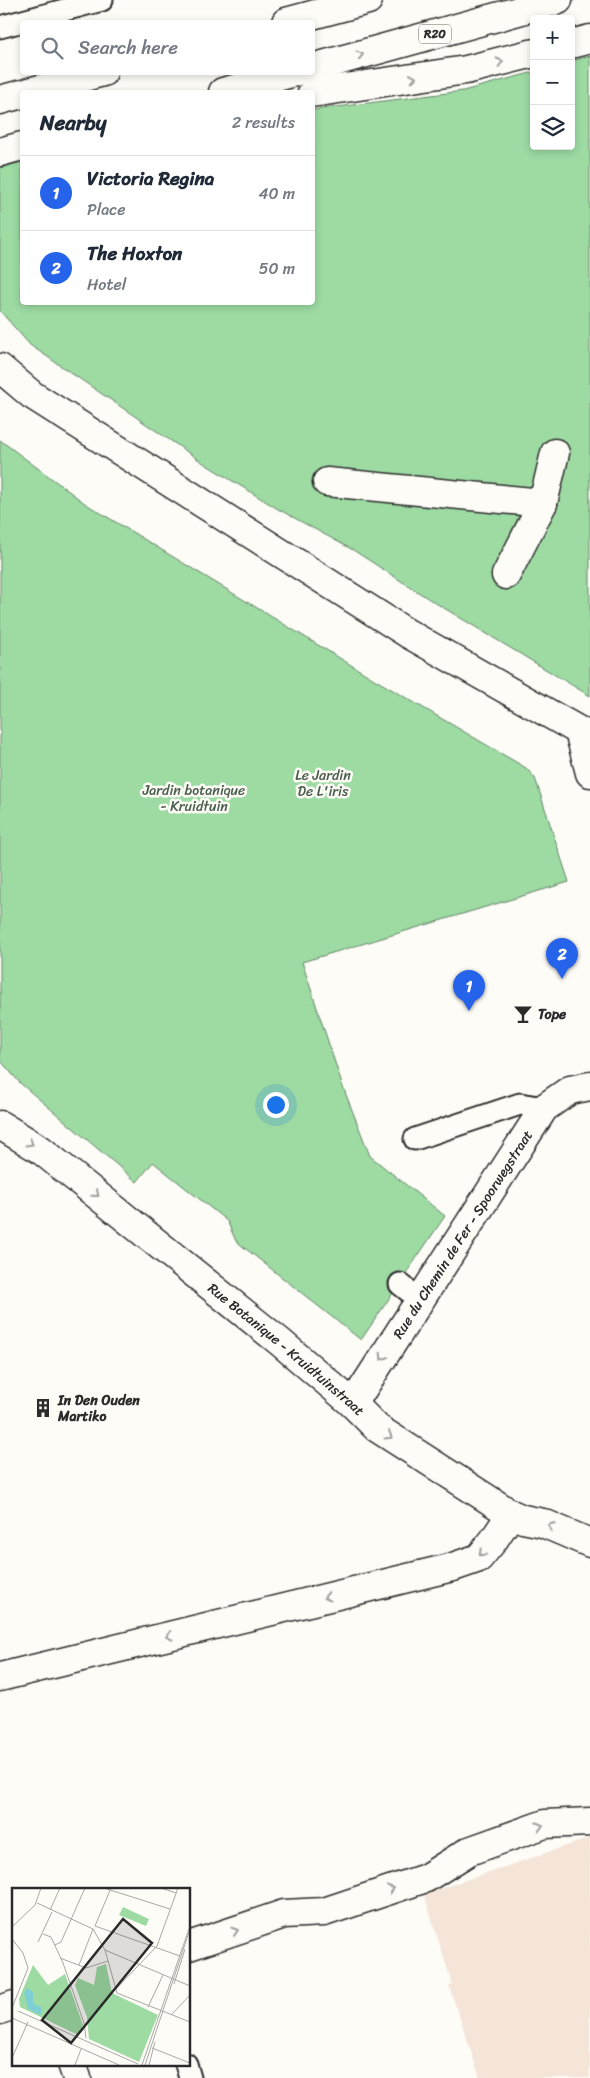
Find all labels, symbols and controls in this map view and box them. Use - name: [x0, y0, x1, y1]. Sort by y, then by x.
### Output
- map controls: [530, 15, 575, 150]
- button: +: [530, 15, 575, 60]
- search box: [20, 20, 315, 75]
- road number: R20: [419, 24, 451, 44]
- text: Search here: [78, 31, 178, 64]
- icon: search: [38, 34, 66, 62]
- one-way arrow: [355, 50, 364, 61]
- one-way arrow: [496, 57, 504, 68]
- button: −: [530, 60, 575, 105]
- one-way arrow: [409, 73, 417, 84]
- text: Nearby: [40, 104, 106, 142]
- button: layers: [530, 105, 575, 150]
- text: 2 results: [232, 108, 295, 137]
- text: Victoria Regina: [87, 162, 214, 195]
- text: 1: [53, 179, 59, 208]
- text: 40 m: [258, 179, 295, 208]
- text: Place: [87, 195, 126, 224]
- text: The Hoxton: [87, 237, 182, 270]
- text: 2: [51, 254, 61, 283]
- text: 50 m: [259, 254, 295, 283]
- text: Hotel: [87, 270, 126, 299]
- park label: Le Jardin De L'iris: [295, 763, 351, 804]
- park label: Jardin botanique - Kruidtuin: [142, 778, 245, 819]
- pin: 2: [546, 938, 578, 979]
- pin: 1: [453, 970, 485, 1011]
- place label: Tope: [538, 1002, 567, 1027]
- bar icon: Tope: [512, 1003, 534, 1025]
- your location: [263, 1092, 289, 1118]
- street label: Rue du Chemin de Fer - Spoorwegstraat: [386, 1125, 539, 1344]
- one-way arrow: [24, 1137, 33, 1147]
- one-way arrow: [91, 1189, 100, 1198]
- street label: Rue Botanique - Kruidtuinstraat: [202, 1276, 371, 1422]
- one-way arrow: [380, 1352, 390, 1361]
- place label: In Den Ouden Martiko: [57, 1388, 140, 1429]
- building icon: In Den Ouden Martiko: [32, 1397, 54, 1419]
- one-way arrow: [383, 1430, 393, 1439]
- one-way arrow: [547, 1522, 556, 1533]
- one-way arrow: [479, 1547, 488, 1556]
- one-way arrow: [324, 1592, 332, 1602]
- one-way arrow: [165, 1630, 174, 1641]
- one-way arrow: [535, 1822, 543, 1832]
- one-way arrow: [386, 1885, 395, 1895]
- inset map: [12, 1888, 190, 2066]
- one-way arrow: [230, 1927, 239, 1937]

